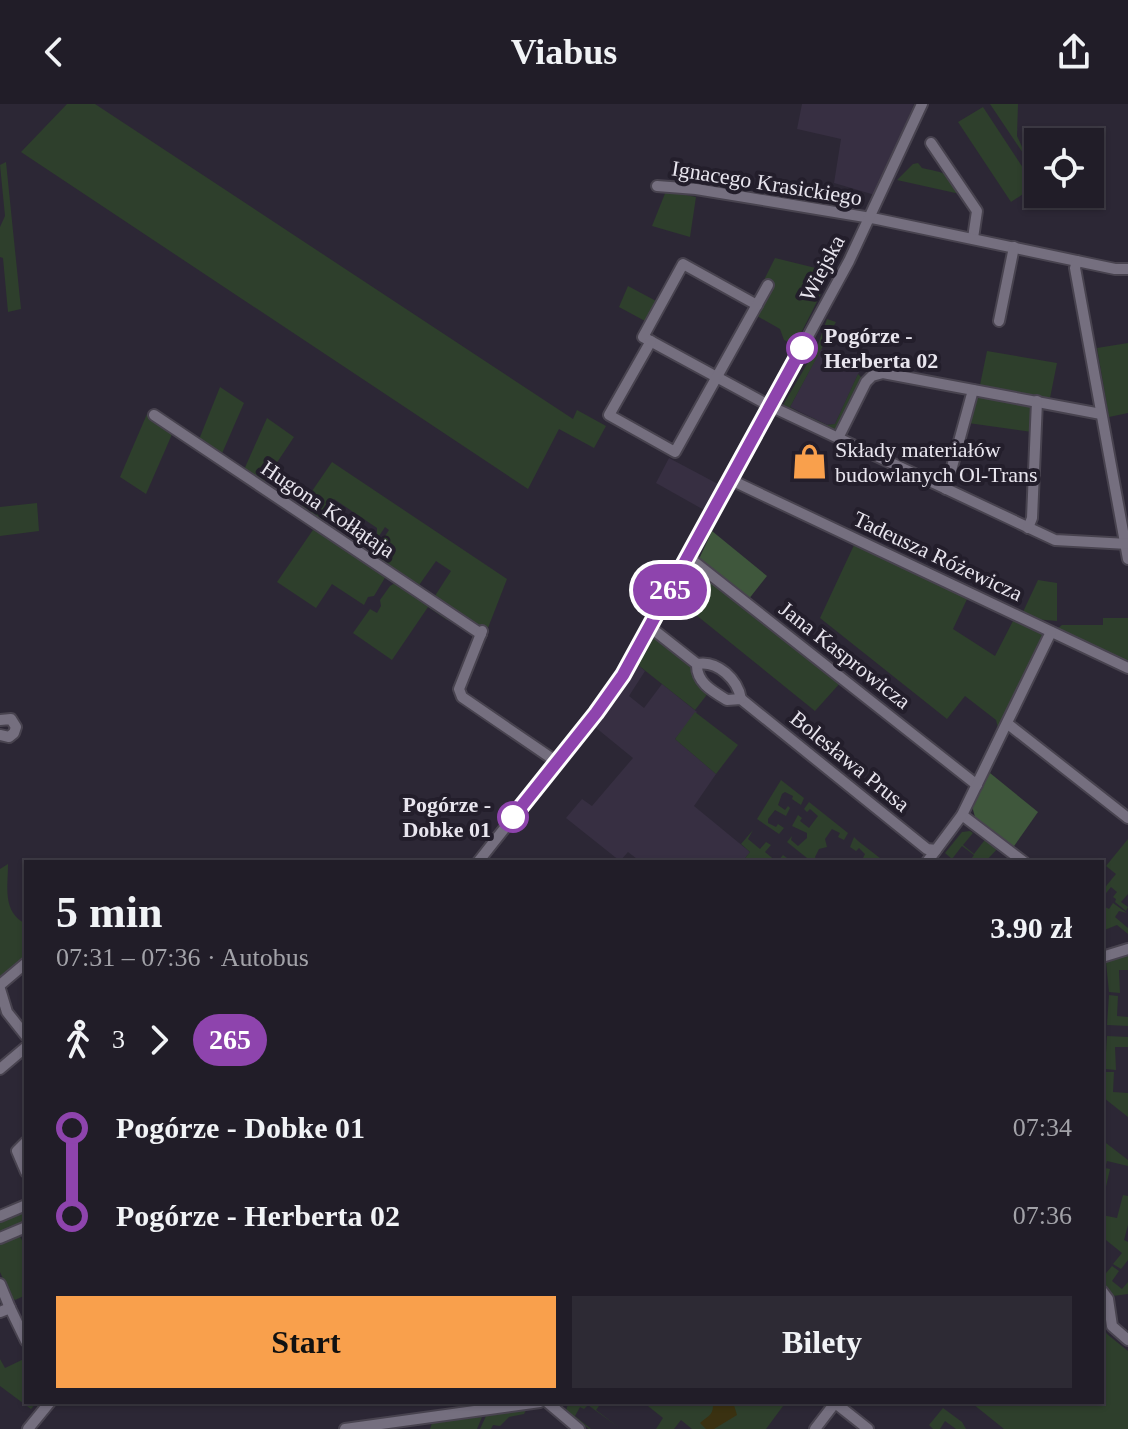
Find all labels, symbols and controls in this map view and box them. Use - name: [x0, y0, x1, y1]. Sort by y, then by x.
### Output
- icon: back: [32, 30, 76, 74]
- icon: share: [1052, 30, 1096, 74]
- text: Viabus: [511, 32, 617, 72]
- map controls: [1024, 128, 1104, 208]
- button: locate: [1024, 128, 1104, 208]
- street label: Ignacego Krasickiego: [670, 156, 864, 210]
- street label: Wiejska: [794, 230, 850, 305]
- place label: Pogórze - Herberta 02: [824, 323, 938, 373]
- marker: Pogórze - Herberta 02: [787, 333, 817, 363]
- place label: Składy materiałów budowlanych Ol-Trans: [835, 437, 1038, 487]
- shop icon: Składy materiałów budowlanych Ol-Trans: [790, 443, 828, 481]
- street label: Hugona Kołłątaja: [256, 455, 400, 563]
- street label: Tadeusza Różewicza: [850, 506, 1027, 606]
- line badge: 265: [624, 564, 716, 616]
- text: 265: [649, 574, 691, 605]
- street label: Jana Kasprowicza: [774, 596, 916, 714]
- street label: Bolesława Prusa: [785, 705, 915, 817]
- place label: Pogórze - Dobke 01: [402, 792, 491, 842]
- marker: Pogórze - Dobke 01: [498, 802, 528, 832]
- text: 5 min: [56, 888, 162, 937]
- text: 3.90 zł: [990, 911, 1072, 944]
- text: 07:31 – 07:36 · Autobus: [56, 943, 309, 972]
- icon: walk: [56, 1018, 100, 1062]
- icon: forward: [137, 1018, 181, 1062]
- text: 265: [209, 1024, 251, 1055]
- text: 3: [112, 1025, 125, 1054]
- text: Pogórze - Dobke 01: [116, 1111, 365, 1144]
- text: 07:34: [1013, 1113, 1072, 1142]
- text: Pogórze - Herberta 02: [116, 1199, 400, 1232]
- text: 07:36: [1013, 1201, 1072, 1230]
- button: Start: [56, 1296, 556, 1388]
- button: Bilety: [572, 1296, 1072, 1388]

